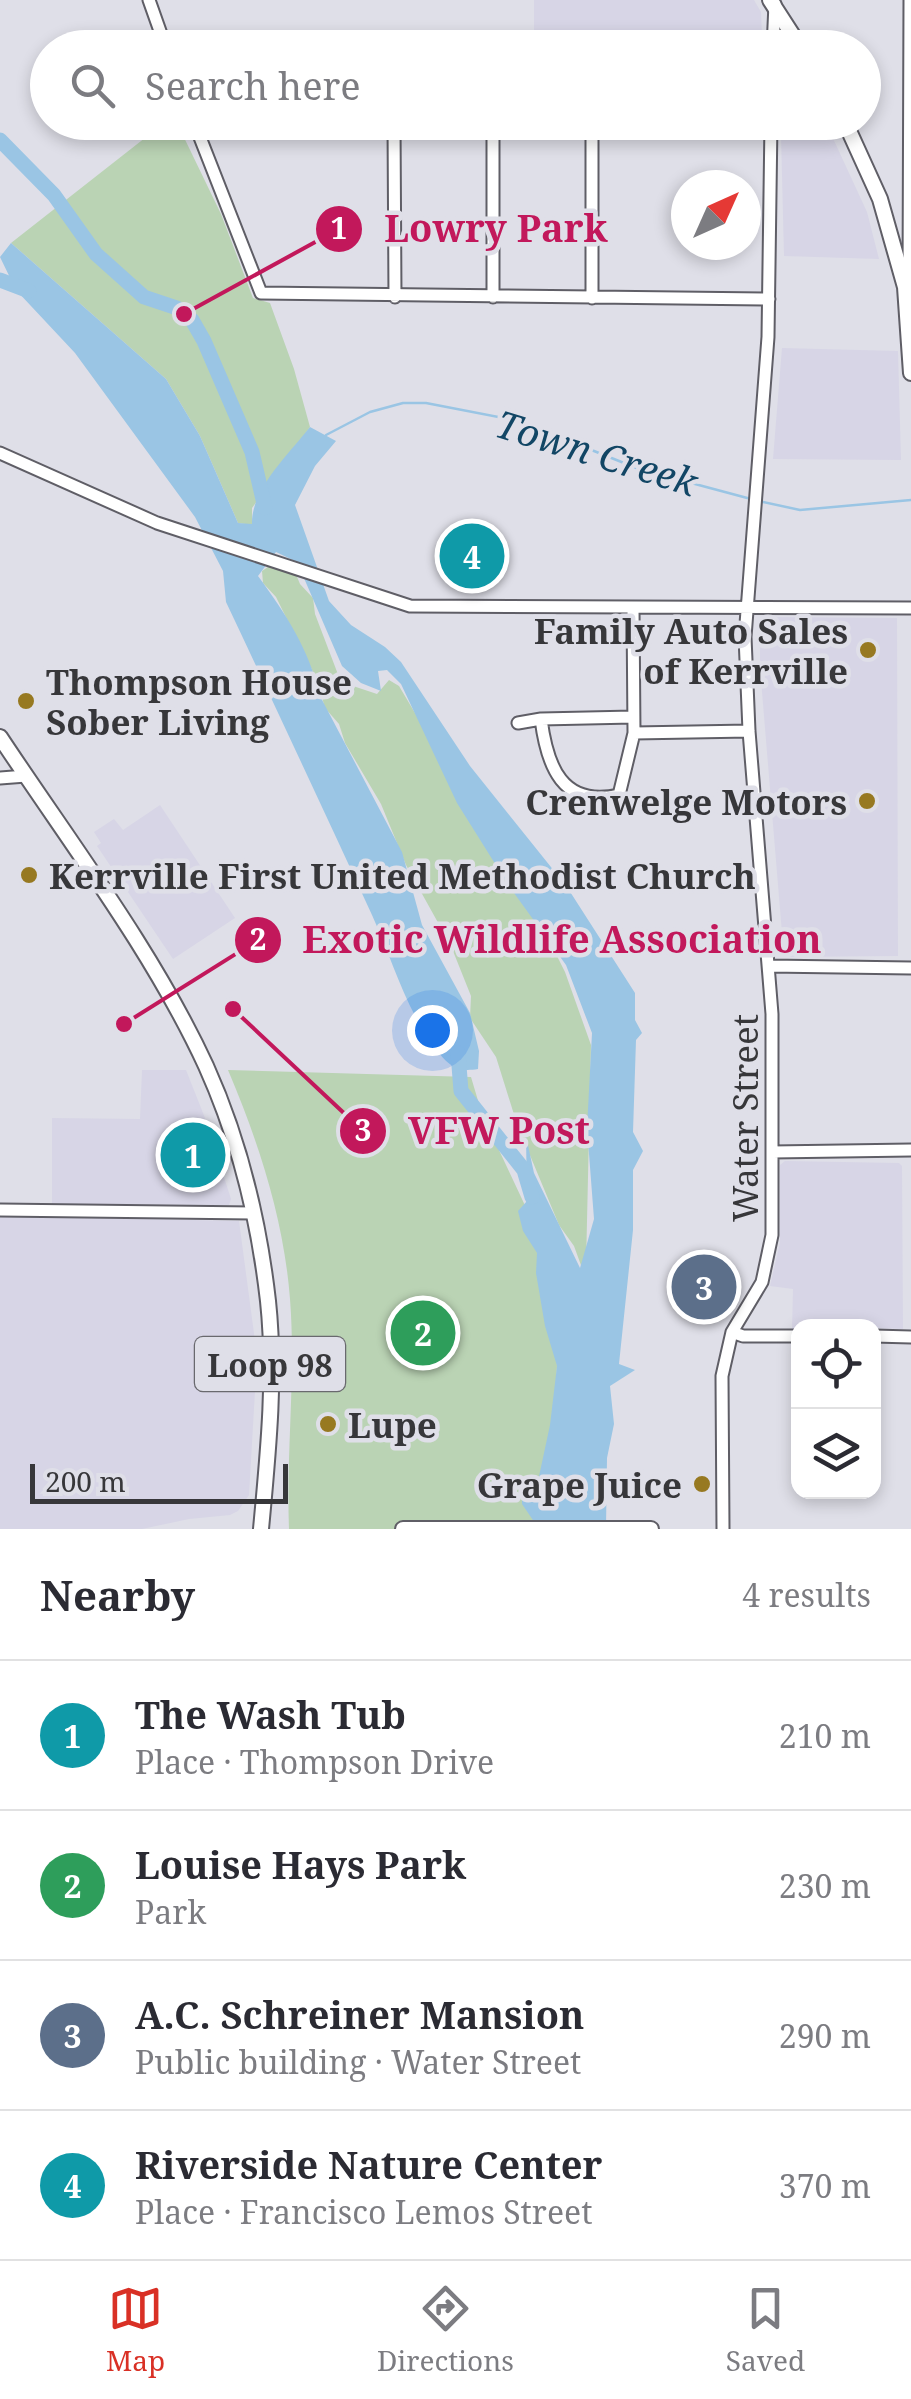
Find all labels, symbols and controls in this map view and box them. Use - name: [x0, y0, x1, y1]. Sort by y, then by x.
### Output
- search box: [30, 30, 881, 140]
- icon: search: [65, 58, 120, 113]
- text: Search here: [145, 59, 361, 111]
- north arrow: [671, 170, 761, 260]
- callout: Lowry Park: [314, 195, 628, 263]
- text: Lowry Park: [384, 201, 609, 253]
- text: 1: [331, 207, 347, 248]
- water label: Town Creek: [490, 397, 705, 508]
- pin: 4: [440, 518, 504, 594]
- place label: Family Auto Sales of Kerrville: [534, 607, 848, 694]
- marker: Family Auto Sales of Kerrville: [857, 639, 879, 661]
- place label: Thompson House Sober Living: [46, 658, 352, 745]
- marker: Thompson House Sober Living: [15, 690, 37, 712]
- place label: Crenwelge Motors: [525, 778, 847, 825]
- marker: Crenwelge Motors: [856, 790, 878, 812]
- place label: Kerrville First United Methodist Church: [49, 852, 756, 899]
- marker: Kerrville First United Methodist Church: [18, 864, 40, 886]
- callout: Exotic Wildlife Association: [233, 906, 842, 974]
- text: Exotic Wildlife Association: [302, 912, 822, 964]
- text: 2: [250, 918, 266, 959]
- your location: [407, 1005, 458, 1056]
- street label: Water Street: [721, 1014, 768, 1222]
- callout: VFW Post: [338, 1097, 610, 1165]
- text: VFW Post: [408, 1103, 590, 1155]
- text: 3: [355, 1109, 371, 1150]
- pin: 1: [160, 1118, 226, 1192]
- pin: 3: [672, 1250, 736, 1324]
- pin: 2: [390, 1296, 456, 1370]
- map controls: [791, 1319, 881, 1499]
- button: locate: [791, 1319, 881, 1409]
- road number: Loop 98: [195, 1337, 345, 1391]
- place label: Lupe: [348, 1401, 437, 1448]
- button: layers: [791, 1409, 881, 1499]
- marker: Lupe: [317, 1413, 339, 1435]
- scale bar: [30, 1459, 288, 1504]
- place label: Grape Juice: [477, 1461, 682, 1508]
- text: 200 m: [45, 1462, 126, 1500]
- marker: Grape Juice: [691, 1473, 713, 1495]
- text: Nearby: [40, 1566, 195, 1623]
- text: 4 results: [742, 1573, 871, 1616]
- text: The Wash Tub: [135, 1688, 406, 1740]
- text: 1: [63, 1714, 82, 1757]
- text: 210 m: [779, 1714, 871, 1757]
- text: Place · Thompson Drive: [135, 1740, 494, 1783]
- text: Louise Hays Park: [135, 1838, 466, 1890]
- text: 2: [63, 1864, 82, 1907]
- text: 230 m: [779, 1864, 871, 1907]
- text: Park: [135, 1890, 206, 1933]
- text: A.C. Schreiner Mansion: [135, 1988, 584, 2040]
- text: 3: [63, 2014, 82, 2057]
- text: 290 m: [779, 2014, 871, 2057]
- text: Public building · Water Street: [135, 2040, 581, 2083]
- text: Riverside Nature Center: [135, 2138, 602, 2190]
- text: 4: [63, 2164, 82, 2207]
- text: 370 m: [779, 2164, 871, 2207]
- text: Place · Francisco Lemos Street: [135, 2190, 592, 2233]
- tab: Map: [106, 2281, 165, 2379]
- tab: Directions: [377, 2281, 514, 2379]
- tab: Saved: [726, 2281, 805, 2379]

